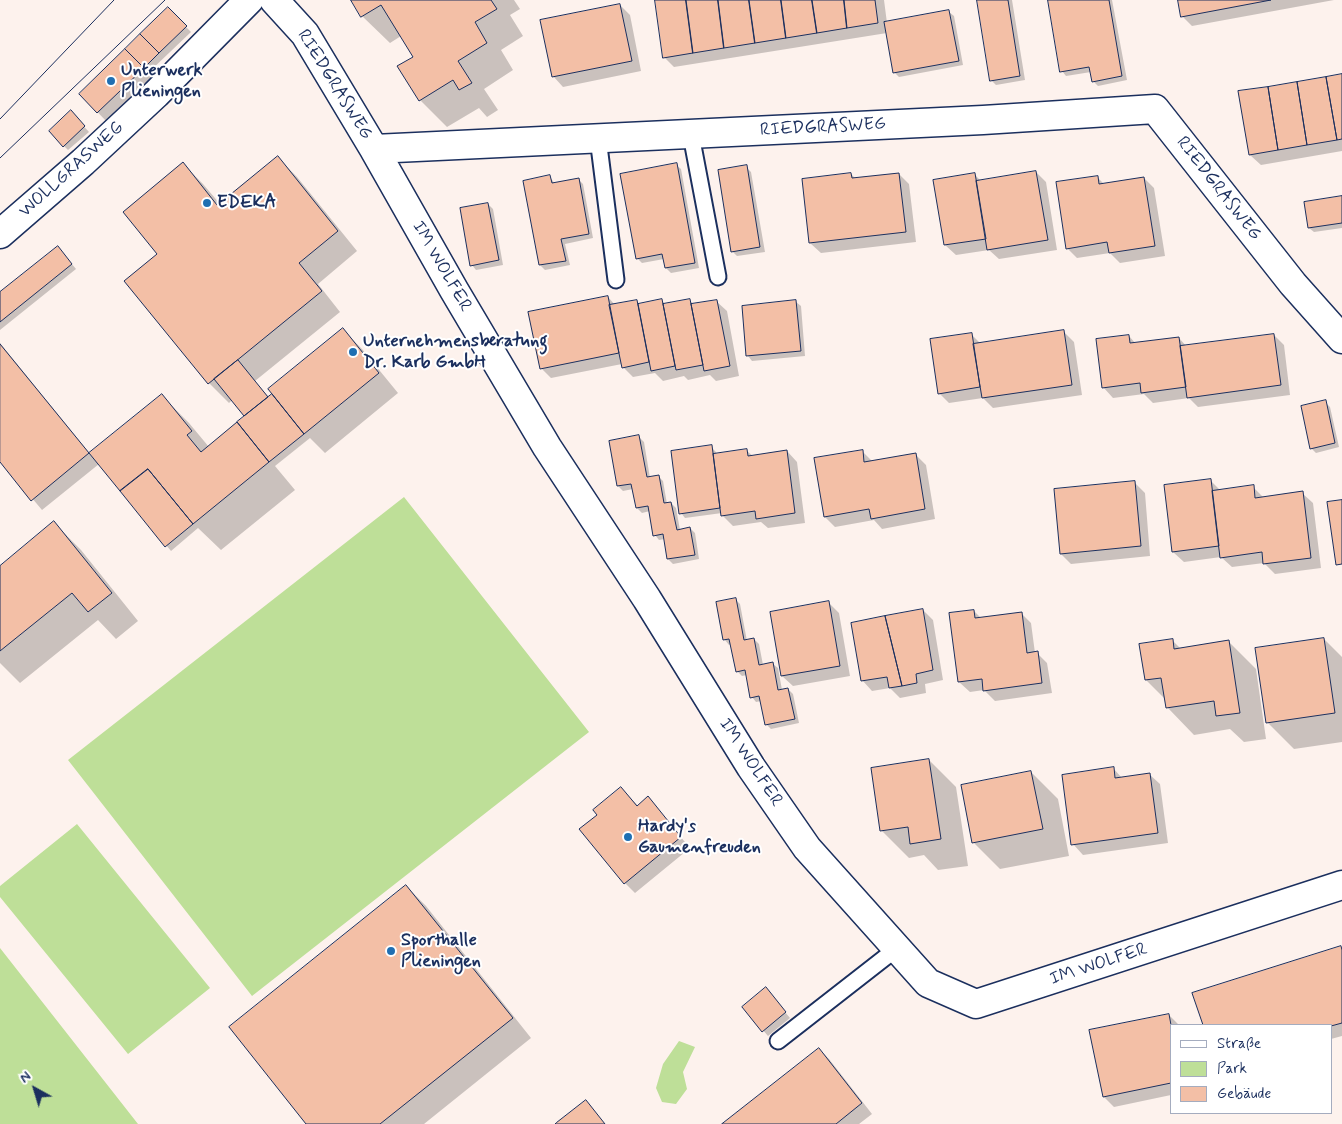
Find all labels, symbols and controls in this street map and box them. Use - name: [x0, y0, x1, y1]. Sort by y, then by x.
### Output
- street label: RIEDGRASWEG: [291, 26, 377, 144]
- place label: Unterwerk Plieningen: [121, 60, 202, 102]
- marker: Unterwerk Plieningen: [105, 75, 117, 87]
- street label: RIEDGRASWEG: [760, 114, 886, 142]
- street label: WOLLGRASWEG: [15, 117, 129, 223]
- street label: RIEDGRASWEG: [1171, 133, 1265, 245]
- place label: EDEKA: [217, 192, 277, 214]
- marker: EDEKA: [201, 197, 213, 209]
- street label: IM WOLFER: [406, 218, 476, 316]
- place label: Unternehmensberatung Dr. Karb GmbH: [363, 331, 548, 374]
- marker: Unternehmensberatung Dr. Karb GmbH: [347, 346, 359, 358]
- street label: IM WOLFER: [713, 715, 787, 811]
- place label: Hardy's Gaumenfreuden: [638, 816, 761, 859]
- marker: Hardy's Gaumenfreuden: [622, 831, 634, 843]
- place label: Sporthalle Plieningen: [401, 930, 481, 972]
- street label: IM WOLFER: [1048, 939, 1150, 991]
- marker: Sporthalle Plieningen: [385, 945, 397, 957]
- legend: [1170, 1024, 1332, 1114]
- text: Straße: [1217, 1034, 1261, 1054]
- text: Park: [1217, 1059, 1247, 1079]
- north arrow: [10, 1064, 60, 1114]
- text: N: [16, 1067, 35, 1087]
- text: Gebäude: [1217, 1084, 1271, 1104]

